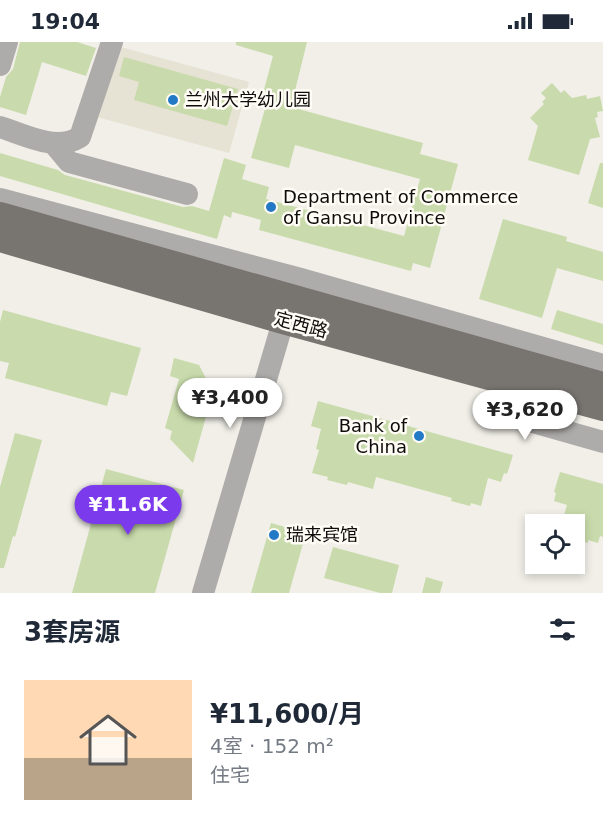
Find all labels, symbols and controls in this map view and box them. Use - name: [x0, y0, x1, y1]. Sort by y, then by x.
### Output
- text: 19:04: [30, 9, 100, 34]
- place label: 兰州大学幼儿园: [185, 89, 311, 110]
- marker: 兰州大学幼儿园: [166, 93, 180, 107]
- place label: Department of Commerce of Gansu Province: [283, 186, 518, 228]
- marker: Department of Commerce of Gansu Province: [264, 200, 278, 214]
- street label: 定西路: [272, 307, 330, 342]
- pin: ¥3,400: [181, 378, 279, 429]
- text: ¥3,400: [191, 385, 269, 409]
- pin: ¥3,620: [476, 390, 574, 441]
- text: ¥3,620: [486, 397, 564, 421]
- place label: Bank of China: [339, 415, 408, 457]
- marker: Bank of China: [412, 429, 426, 443]
- pin: ¥11.6K: [79, 485, 177, 536]
- text: ¥11.6K: [89, 492, 167, 516]
- map controls: [525, 514, 585, 574]
- button: locate: [525, 514, 585, 574]
- place label: 瑞来宾馆: [286, 524, 358, 545]
- marker: 瑞来宾馆: [267, 528, 281, 542]
- icon: filters: [546, 613, 579, 646]
- text: 3套房源: [24, 617, 120, 647]
- text: ¥11,600/月: [210, 699, 364, 729]
- icon: home: [72, 704, 144, 776]
- text: 4室 · 152 m²: [210, 734, 334, 758]
- text: 住宅: [210, 763, 250, 787]

